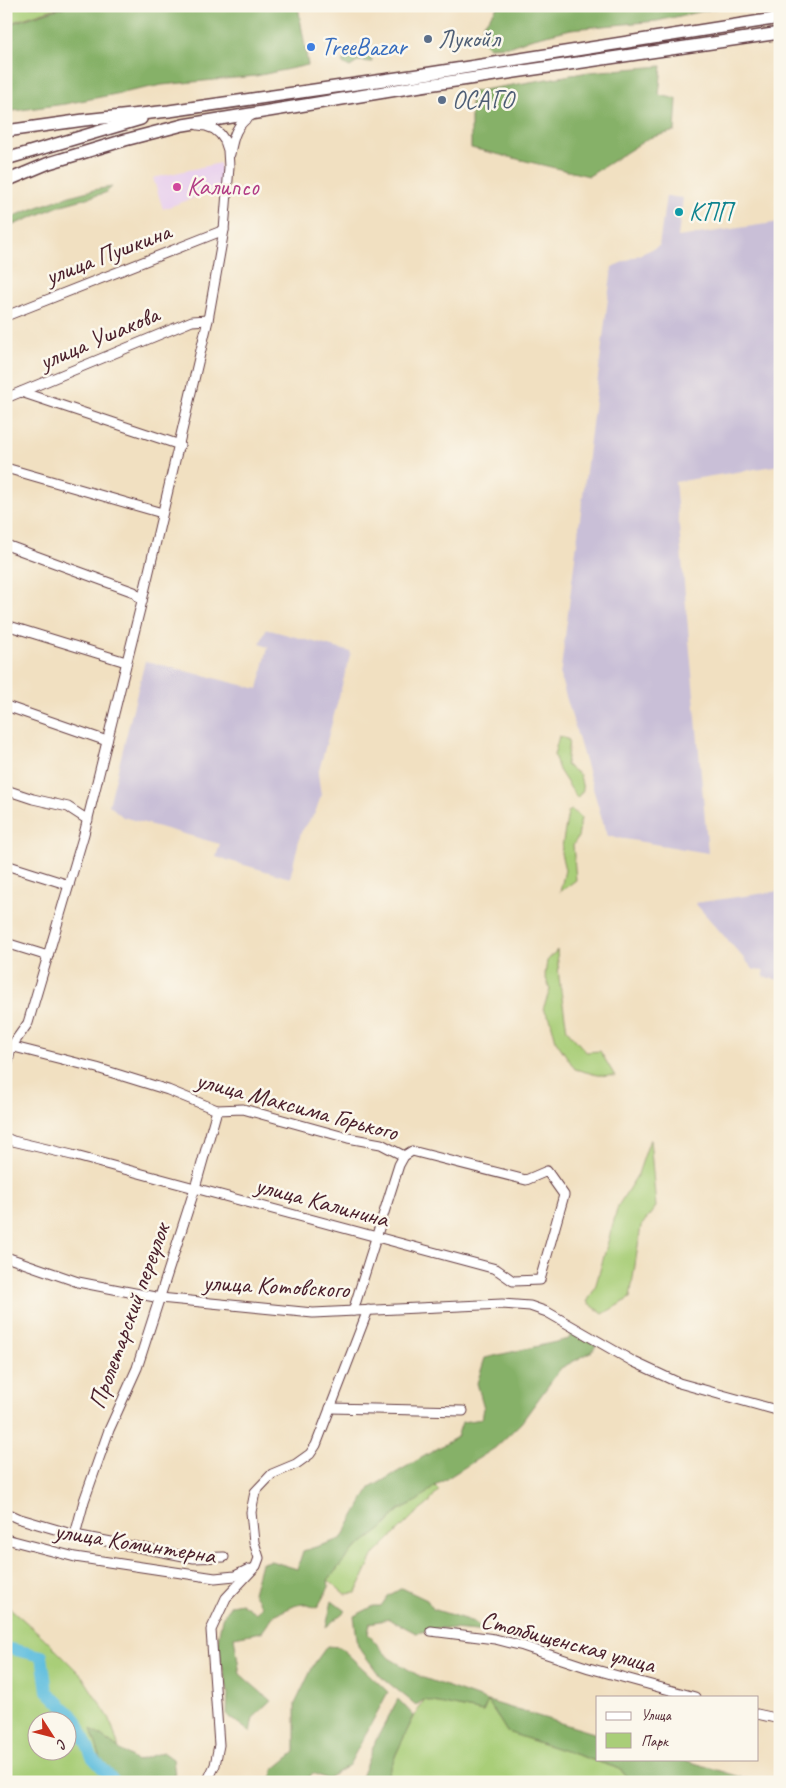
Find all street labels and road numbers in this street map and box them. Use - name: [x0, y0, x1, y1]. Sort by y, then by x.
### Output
- street label: улица Пушкина: [39, 214, 178, 293]
- street label: улица Ушакова: [32, 297, 166, 378]
- street label: улица Максима Горького: [191, 1063, 402, 1149]
- street label: улица Калинина: [250, 1168, 394, 1236]
- street label: Пролетарский переулок: [81, 1216, 178, 1413]
- street label: улица Котовского: [200, 1266, 351, 1306]
- street label: улица Коминтерна: [50, 1514, 220, 1572]
- street label: Столбищенская улица: [477, 1603, 660, 1681]

